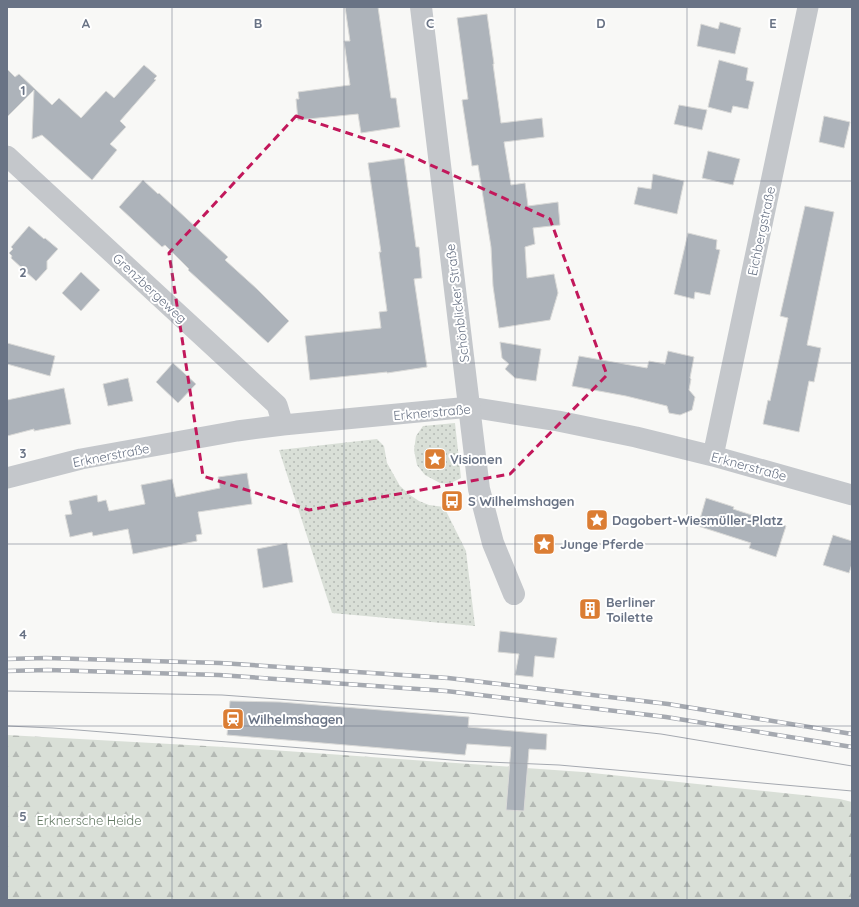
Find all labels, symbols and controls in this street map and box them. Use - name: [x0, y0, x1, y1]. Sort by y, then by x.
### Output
- text: A: [82, 15, 91, 31]
- text: B: [254, 15, 262, 31]
- text: C: [426, 15, 434, 31]
- text: D: [596, 15, 606, 31]
- text: E: [769, 15, 777, 31]
- text: 1: [20, 82, 26, 98]
- street label: Eichbergstraße: [744, 185, 778, 277]
- street label: Schönblicker Straße: [442, 243, 472, 363]
- street label: Grenzbergeweg: [110, 250, 190, 326]
- text: 2: [19, 264, 27, 280]
- street label: Erknerstraße: [393, 401, 471, 423]
- street label: Erknerstraße: [71, 440, 151, 470]
- text: 3: [20, 445, 27, 461]
- place icon: Visionen: [422, 446, 448, 472]
- street label: Erknerstraße: [709, 448, 789, 484]
- place label: Visionen: [450, 451, 503, 467]
- bus stop icon: S Wilhelmshagen: [439, 488, 465, 514]
- place label: S Wilhelmshagen: [468, 493, 575, 509]
- place icon: Dagobert-Wiesmüller-Platz: [584, 507, 610, 533]
- place label: Dagobert-Wiesmüller-Platz: [612, 512, 783, 528]
- place icon: Junge Pferde: [531, 531, 557, 557]
- place label: Junge Pferde: [560, 536, 644, 552]
- place label: Berliner Toilette: [606, 594, 656, 625]
- building icon: Berliner Toilette: [577, 596, 603, 622]
- text: 4: [19, 626, 27, 642]
- station icon: Wilhelmshagen: [220, 706, 246, 732]
- place label: Wilhelmshagen: [248, 711, 343, 727]
- text: 5: [19, 808, 27, 824]
- park label: Erknersche Heide: [36, 812, 142, 828]

